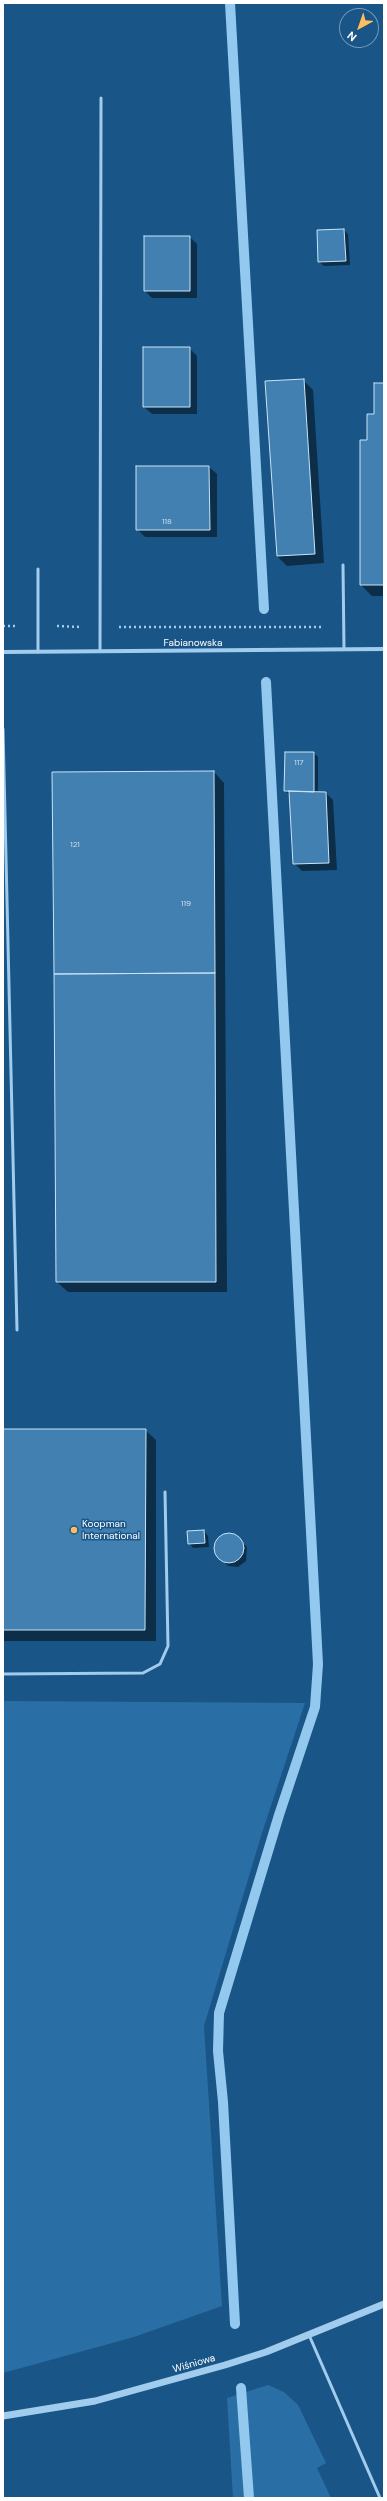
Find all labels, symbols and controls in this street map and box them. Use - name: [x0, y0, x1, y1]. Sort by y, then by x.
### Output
- north arrow: [339, 8, 379, 48]
- text: N: [344, 28, 360, 44]
- house number: 118: [162, 517, 172, 527]
- street label: Fabianowska: [163, 637, 223, 649]
- house number: 117: [294, 758, 304, 768]
- house number: 121: [70, 840, 80, 850]
- house number: 119: [181, 899, 191, 909]
- place label: Koopman International: [82, 1518, 140, 1542]
- marker: Koopman International: [69, 1525, 79, 1535]
- street label: Wiśniowa: [171, 2352, 217, 2376]

